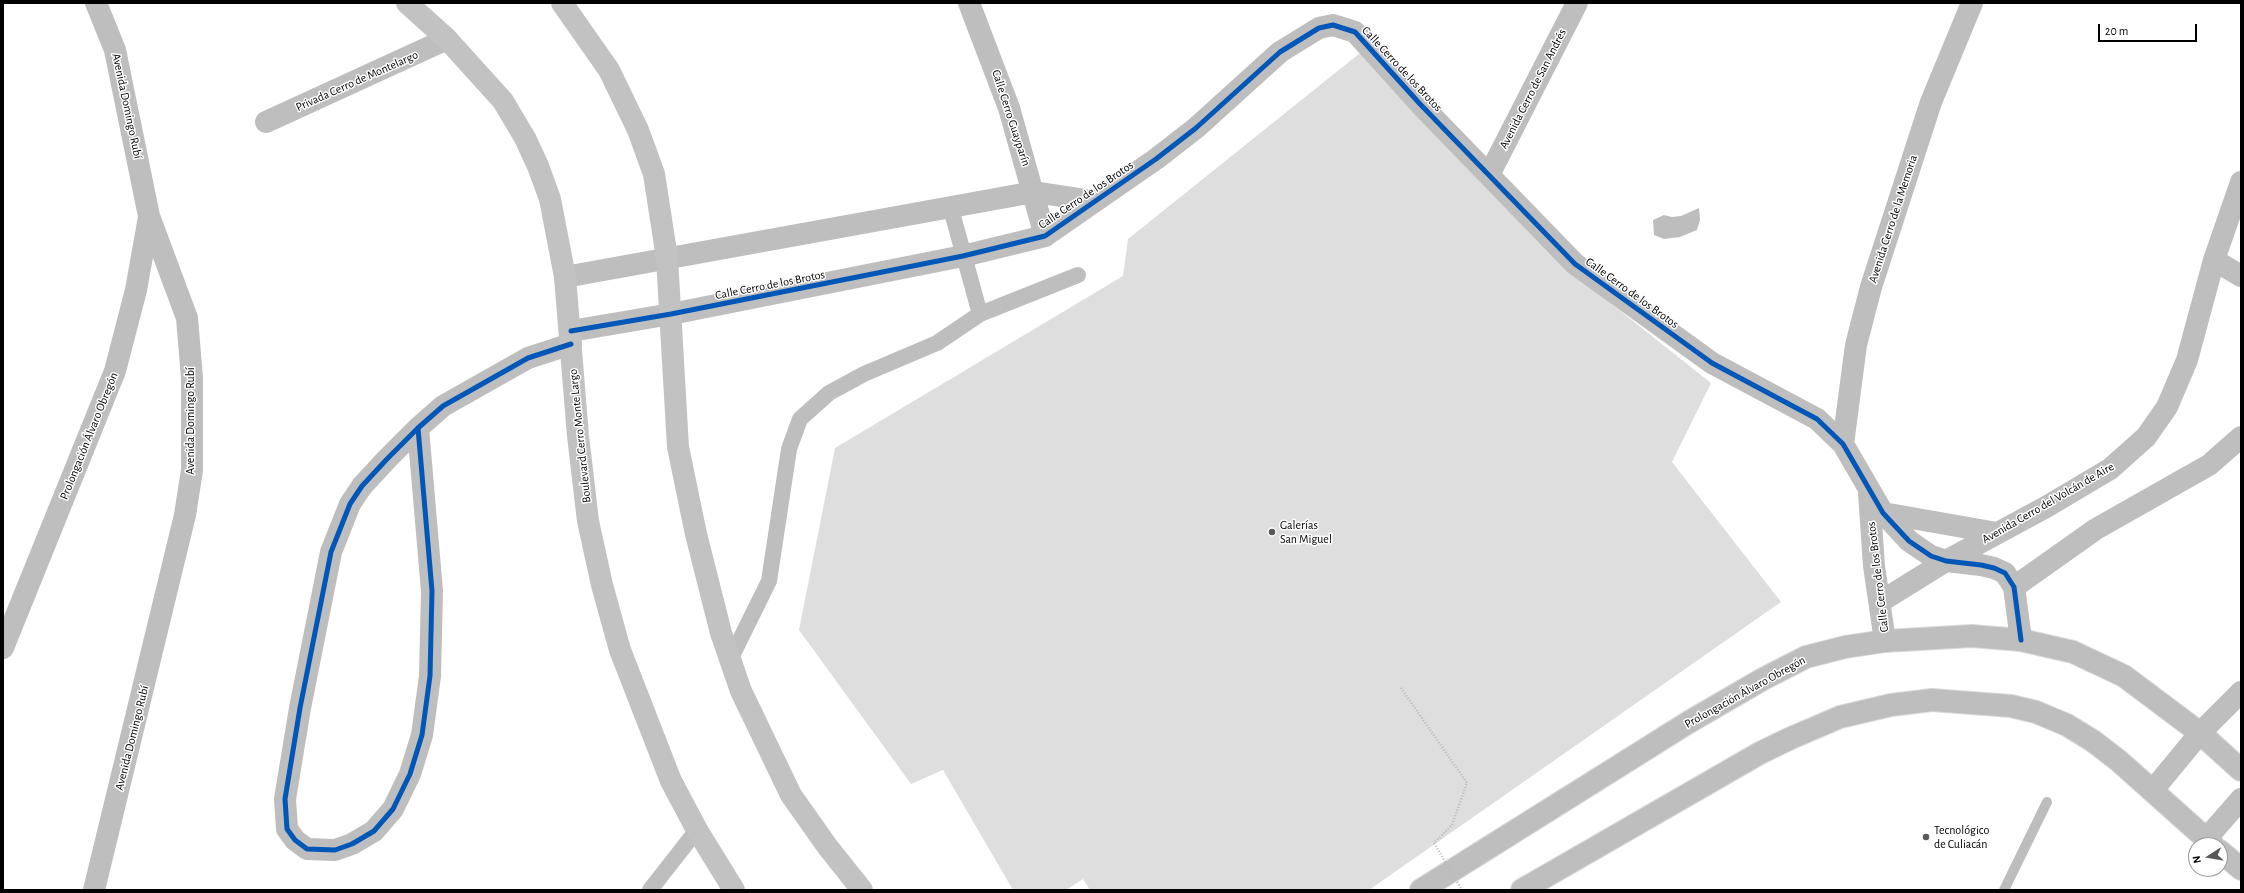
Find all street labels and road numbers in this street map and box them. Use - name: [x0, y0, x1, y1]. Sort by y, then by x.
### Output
- street label: Calle Cerro de los Brotos: [1359, 23, 1445, 115]
- street label: Avenida Cerro de San Andrés: [1496, 27, 1570, 151]
- street label: Privada Cerro de Montelargo: [294, 48, 420, 114]
- street label: Avenida Domingo Rubí: [109, 52, 145, 160]
- street label: Calle Cerro Guayparín: [989, 68, 1033, 168]
- street label: Avenida Cerro de la Memoria: [1865, 153, 1921, 285]
- street label: Calle Cerro de los Brotos: [1036, 158, 1136, 232]
- street label: Calle Cerro de los Brotos: [1583, 254, 1681, 332]
- street label: Calle Cerro de los Brotos: [714, 267, 826, 303]
- street label: Avenida Domingo Rubí: [183, 367, 197, 475]
- street label: Boulevard Cerro Monte Largo: [566, 368, 594, 504]
- street label: Prolongación Álvaro Obregón: [57, 370, 121, 502]
- street label: Avenida Cerro del Volcán de Aire: [1979, 459, 2117, 547]
- street label: Calle Cerro de los Brotos: [1864, 521, 1892, 633]
- street label: Prolongación Álvaro Obregón: [1682, 653, 1808, 731]
- street label: Avenida Domingo Rubí: [112, 684, 152, 792]

